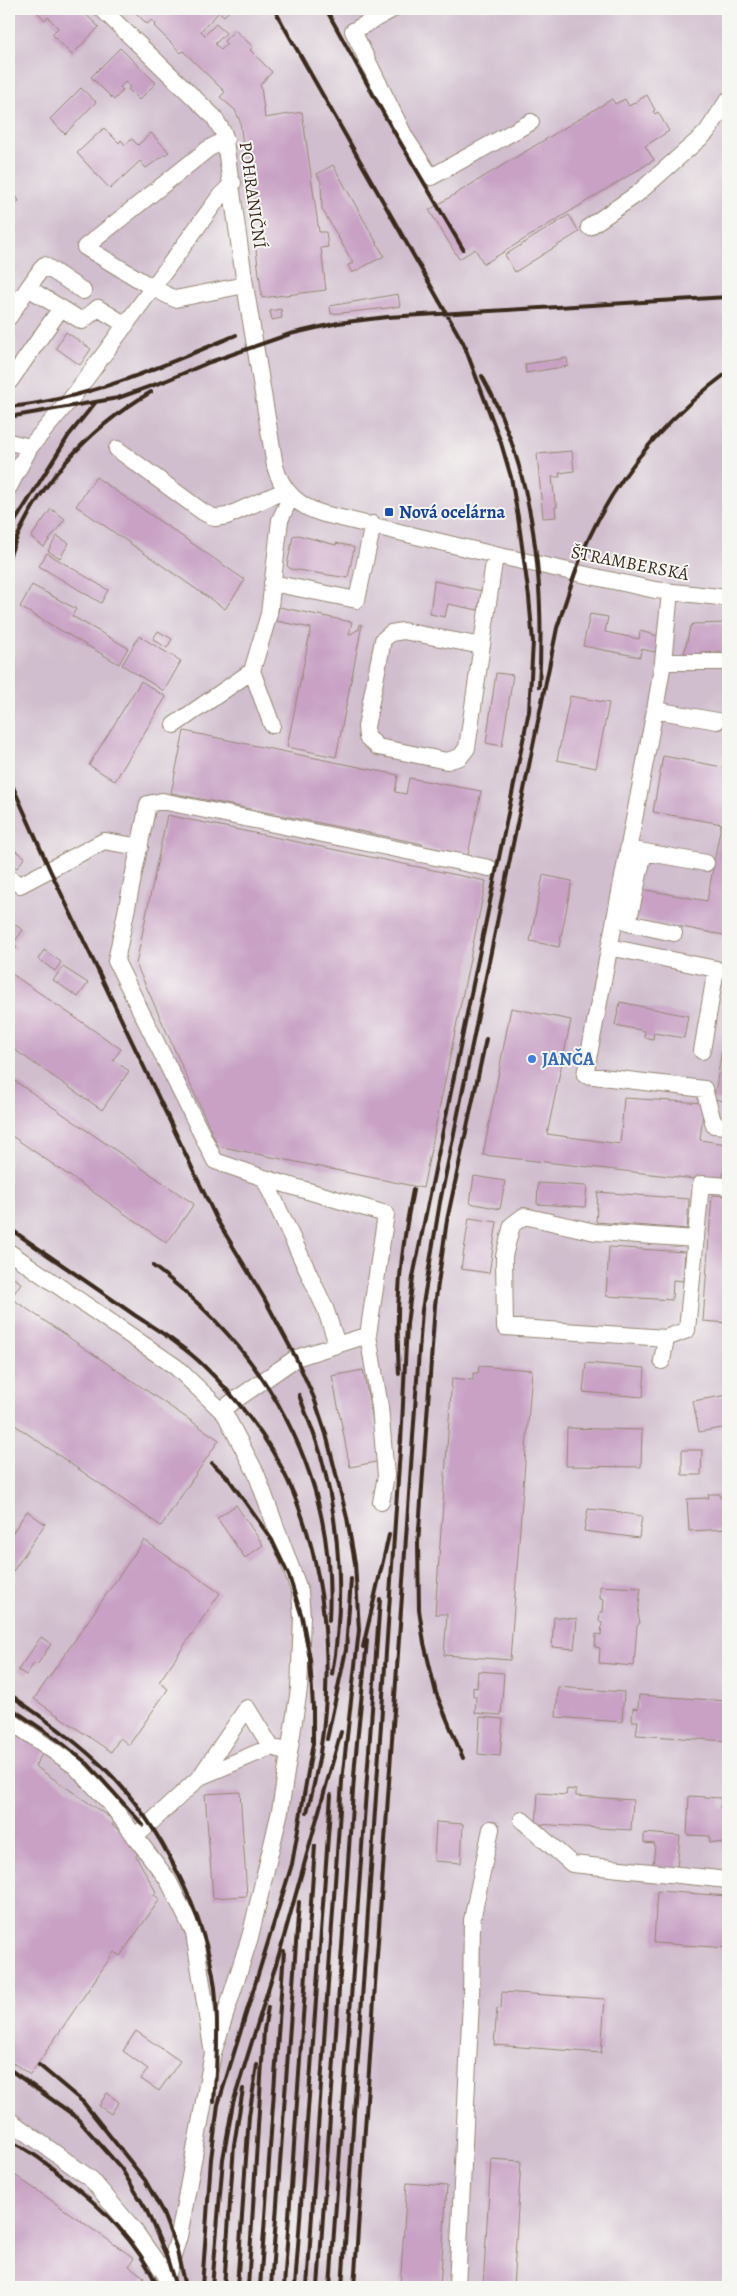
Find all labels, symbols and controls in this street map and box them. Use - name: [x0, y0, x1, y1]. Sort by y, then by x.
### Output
- street label: POHRANIČNÍ: [234, 140, 272, 250]
- place label: Nová ocelárna: [399, 500, 506, 524]
- marker: Nová ocelárna: [383, 506, 395, 518]
- street label: ŠTRAMBERSKÁ: [569, 540, 691, 586]
- place label: JANČA: [542, 1047, 595, 1071]
- marker: JANČA: [526, 1053, 538, 1065]

